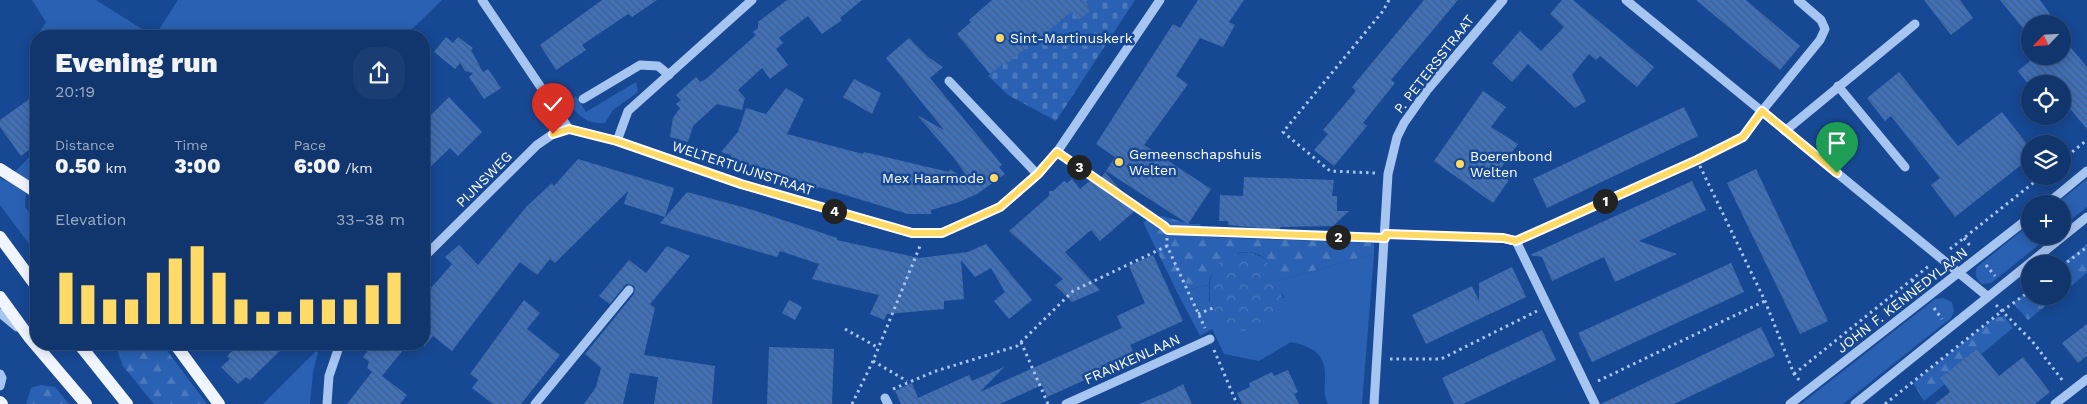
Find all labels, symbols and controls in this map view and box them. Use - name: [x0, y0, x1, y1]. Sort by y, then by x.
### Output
- street label: P. PETERSSTRAAT: [1391, 11, 1478, 116]
- north arrow: [2021, 15, 2071, 65]
- map controls: [2021, 15, 2071, 305]
- place label: Sint-Martinuskerk: [1010, 30, 1133, 46]
- marker: Sint-Martinuskerk: [994, 32, 1006, 44]
- text: Evening run: [55, 46, 218, 79]
- button: share: [353, 47, 405, 99]
- button: locate: [2021, 75, 2071, 125]
- text: 20:19: [55, 82, 95, 101]
- pin: [532, 83, 574, 134]
- icon: check: [539, 90, 567, 118]
- pin: [1816, 122, 1858, 173]
- icon: arrive: [1823, 129, 1851, 157]
- button: layers: [2021, 135, 2071, 185]
- text: Distance: [55, 137, 115, 153]
- text: Time: [174, 137, 208, 153]
- text: Pace: [294, 137, 326, 153]
- street label: WELTERTUIJNSTRAAT: [670, 138, 816, 199]
- place label: Gemeenschapshuis Welten: [1129, 146, 1262, 178]
- street label: PIJNSWEG: [453, 148, 515, 210]
- place label: Boerenbond Welten: [1470, 148, 1552, 180]
- text: 0.50: [55, 153, 101, 178]
- text: 3:00: [174, 153, 221, 178]
- text: 6:00: [294, 153, 340, 178]
- pin: 3: [1066, 154, 1092, 180]
- marker: Gemeenschapshuis Welten: [1113, 156, 1125, 168]
- marker: Boerenbond Welten: [1454, 158, 1466, 170]
- text: 3: [1075, 159, 1084, 175]
- text: km: [101, 160, 127, 176]
- text: /km: [340, 160, 373, 176]
- place label: Mex Haarmode: [882, 170, 984, 186]
- marker: Mex Haarmode: [988, 172, 1000, 184]
- pin: 1: [1592, 188, 1618, 214]
- text: 1: [1602, 193, 1609, 209]
- button: +: [2021, 195, 2071, 245]
- pin: 4: [822, 198, 846, 224]
- text: 4: [830, 203, 839, 219]
- text: Elevation: [55, 210, 126, 229]
- text: 33–38 m: [336, 210, 405, 229]
- pin: 2: [1326, 224, 1350, 250]
- text: 2: [1334, 229, 1343, 245]
- street label: JOHN F. KENNEDYLAAN: [1833, 244, 1971, 356]
- button: −: [2021, 255, 2071, 305]
- street label: FRANKENLAAN: [1082, 331, 1182, 387]

